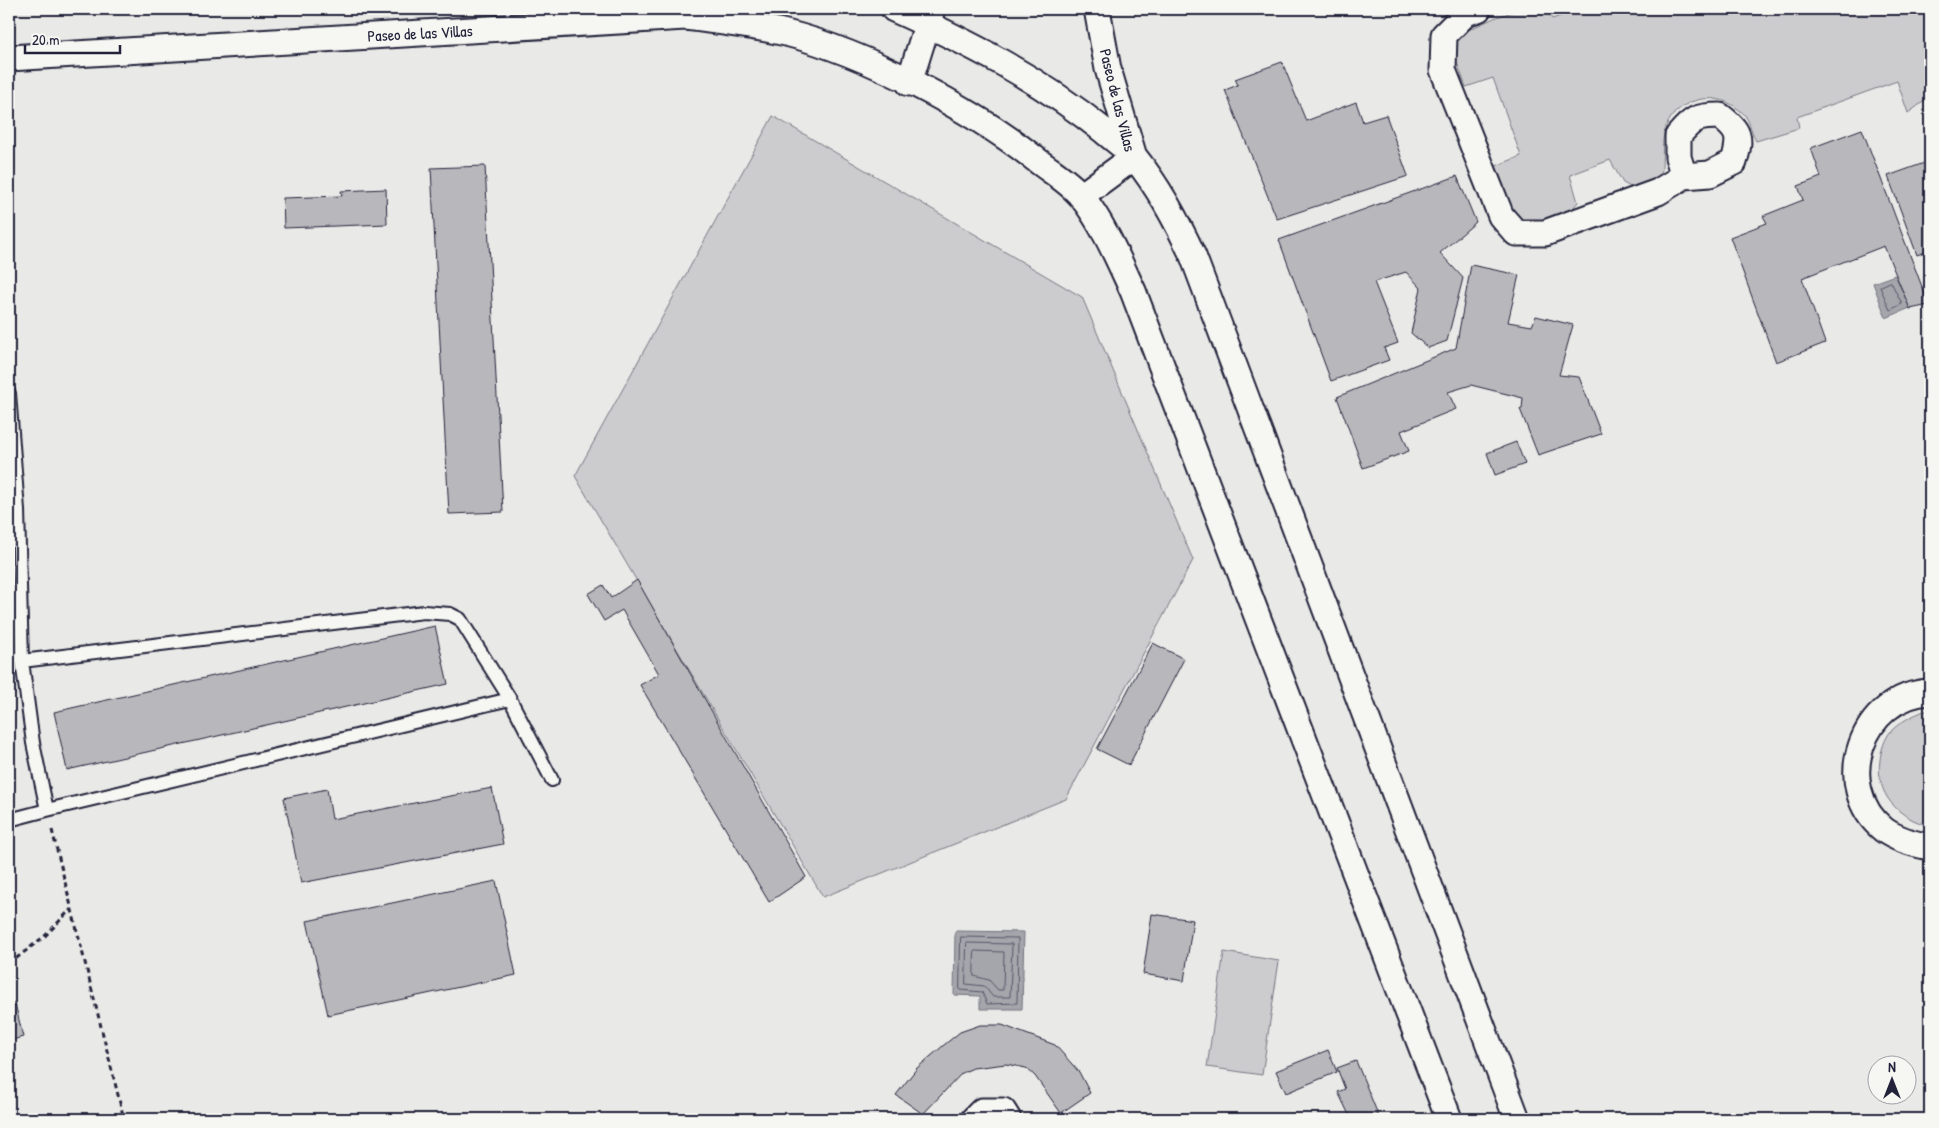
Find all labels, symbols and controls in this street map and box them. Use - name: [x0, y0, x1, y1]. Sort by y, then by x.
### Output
- street label: Paseo de las Villas: [367, 19, 473, 47]
- scale bar: [25, 22, 120, 54]
- text: 20 m: [32, 29, 59, 50]
- street label: Paseo de las Villas: [1095, 46, 1141, 154]
- north arrow: [1866, 1056, 1916, 1106]
- text: N: [1888, 1057, 1896, 1076]

